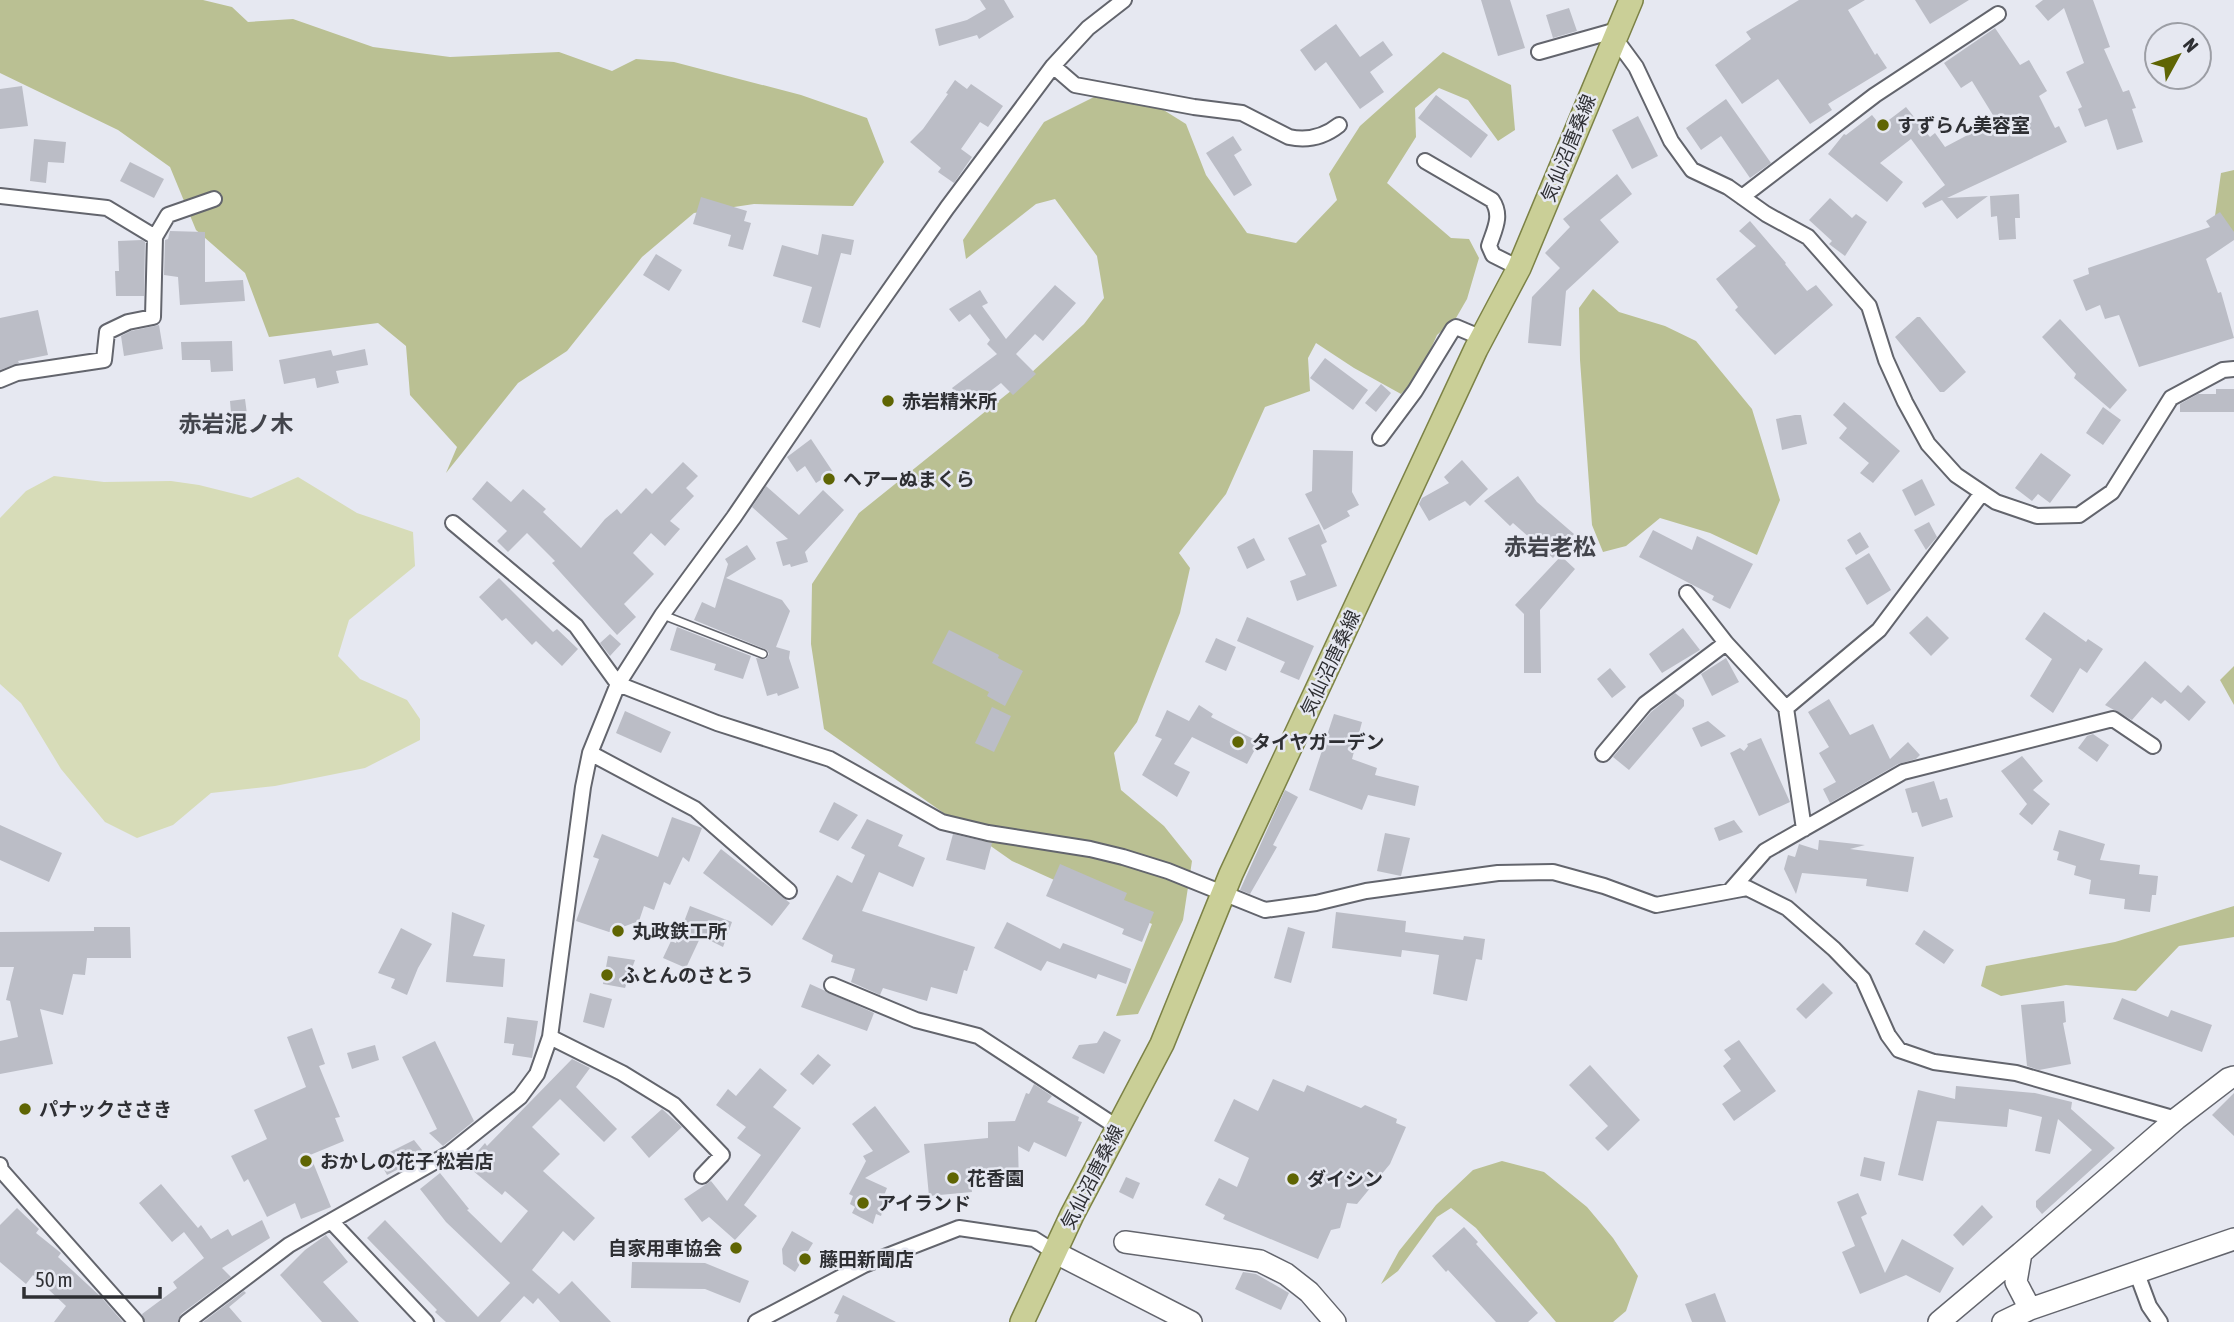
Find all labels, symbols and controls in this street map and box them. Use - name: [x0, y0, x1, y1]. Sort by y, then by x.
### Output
- north arrow: [2143, 21, 2213, 91]
- text: N: [2179, 34, 2203, 56]
- street label: 気仙沼唐桑線: [1536, 91, 1600, 205]
- place label: すずらん美容室: [1897, 114, 2030, 136]
- marker: すずらん美容室: [1875, 117, 1891, 133]
- place label: 赤岩精米所: [902, 390, 997, 412]
- marker: 赤岩精米所: [880, 393, 896, 409]
- district label: 赤岩泥ノ木: [179, 411, 294, 437]
- place label: ヘアーぬまくら: [843, 468, 975, 490]
- marker: ヘアーぬまくら: [821, 471, 837, 487]
- district label: 赤岩老松: [1504, 534, 1596, 560]
- street label: 気仙沼唐桑線: [1296, 607, 1364, 719]
- place label: タイヤガーデン: [1252, 731, 1384, 753]
- marker: タイヤガーデン: [1230, 734, 1246, 750]
- place label: 丸政鉄工所: [632, 920, 727, 942]
- marker: 丸政鉄工所: [610, 923, 626, 939]
- place label: ふとんのさとう: [621, 964, 754, 986]
- marker: ふとんのさとう: [599, 967, 615, 983]
- place label: パナックささき: [39, 1098, 172, 1120]
- marker: パナックささき: [17, 1101, 33, 1117]
- street label: 気仙沼唐桑線: [1056, 1121, 1128, 1233]
- place label: おかしの花子 松岩店: [320, 1150, 494, 1172]
- marker: おかしの花子 松岩店: [298, 1153, 314, 1169]
- place label: 花香園: [967, 1167, 1024, 1189]
- place label: ダイシン: [1307, 1168, 1383, 1190]
- marker: 花香園: [945, 1170, 961, 1186]
- marker: ダイシン: [1285, 1171, 1301, 1187]
- place label: アイランド: [877, 1192, 971, 1214]
- marker: アイランド: [855, 1195, 871, 1211]
- place label: 自家用車協会: [608, 1237, 722, 1259]
- marker: 自家用車協会: [728, 1240, 744, 1256]
- place label: 藤田新聞店: [819, 1248, 914, 1270]
- marker: 藤田新聞店: [797, 1251, 813, 1267]
- scale bar: [24, 1256, 161, 1300]
- text: 50 m: [35, 1267, 73, 1291]

